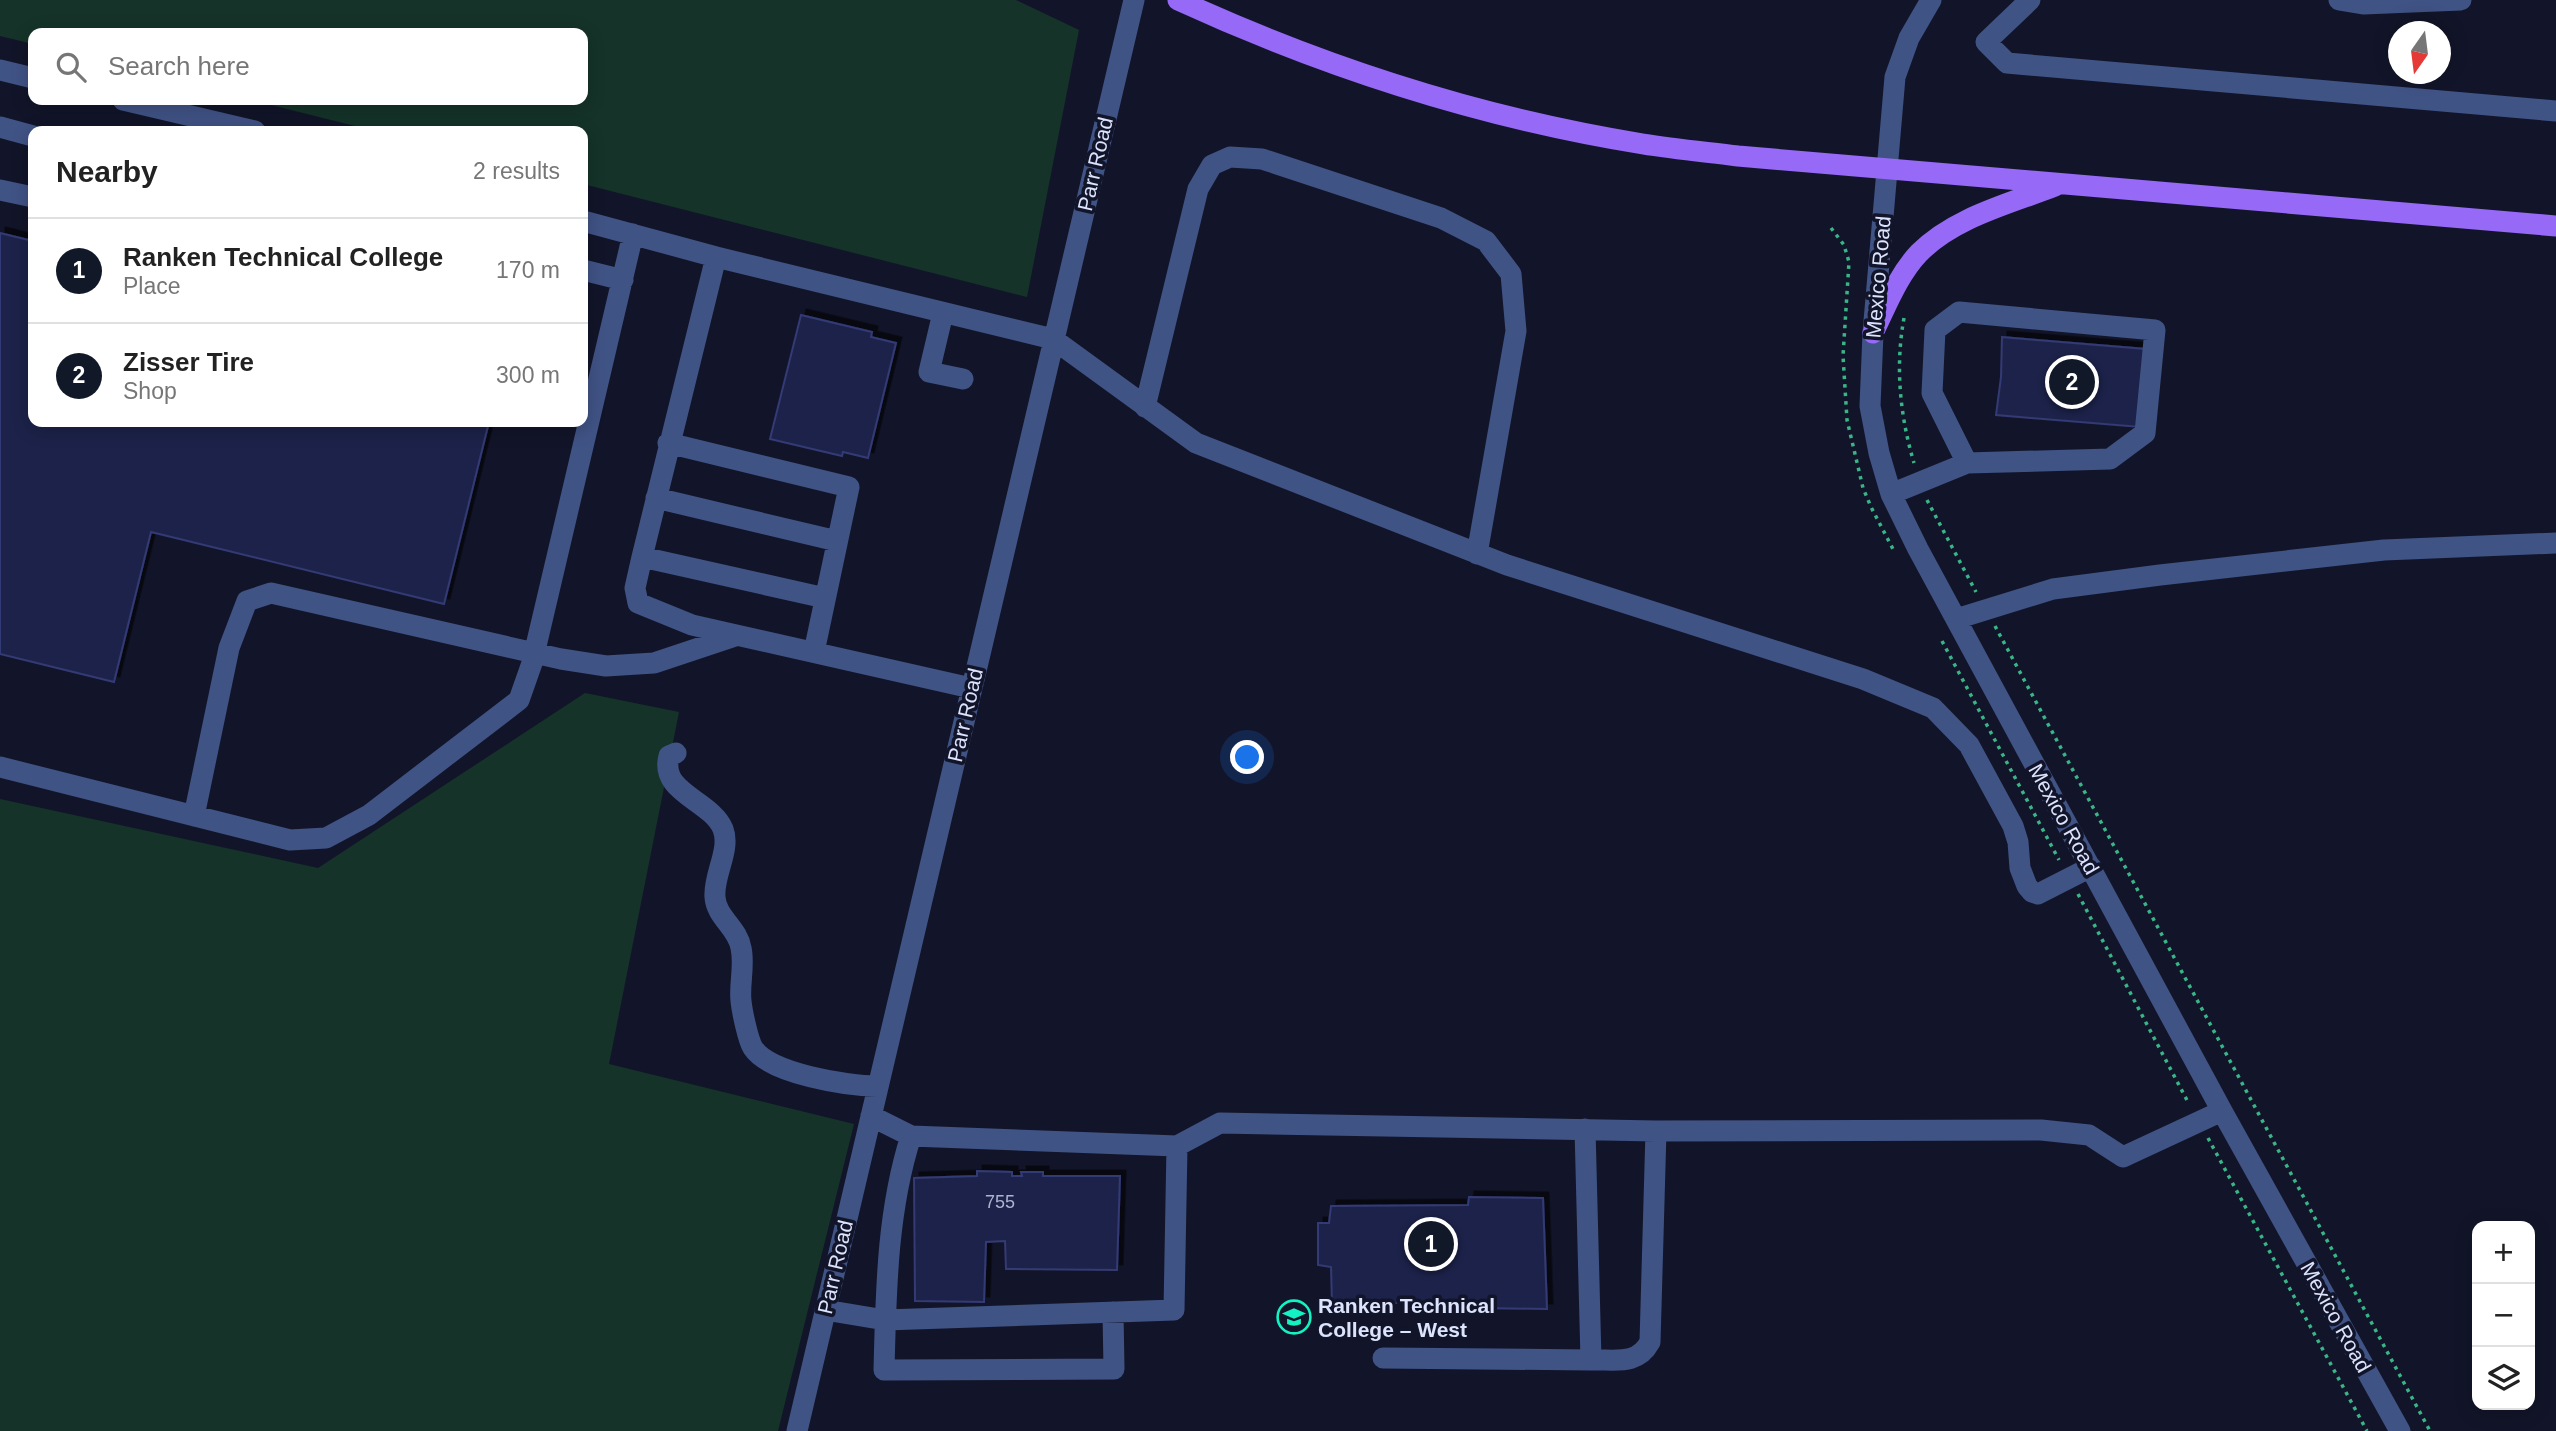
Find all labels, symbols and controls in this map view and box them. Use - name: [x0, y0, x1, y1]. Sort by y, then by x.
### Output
- north arrow: [2388, 21, 2451, 84]
- search box: [28, 28, 588, 105]
- icon: search: [52, 48, 90, 86]
- text: Search here: [108, 51, 250, 81]
- street label: Parr Road: [1073, 115, 1117, 213]
- text: Nearby: [56, 155, 158, 188]
- text: 2 results: [473, 158, 560, 184]
- street label: Mexico Road: [1861, 215, 1895, 339]
- text: Ranken Technical College: [123, 242, 443, 272]
- text: 1: [73, 257, 85, 283]
- text: 170 m: [496, 257, 560, 283]
- text: Place: [123, 273, 181, 299]
- text: Zisser Tire: [123, 347, 254, 377]
- pin: 2: [2049, 356, 2095, 408]
- text: 2: [73, 362, 85, 388]
- text: 300 m: [496, 362, 560, 388]
- text: Shop: [123, 378, 177, 404]
- street label: Parr Road: [943, 666, 987, 764]
- your location: [1230, 740, 1264, 774]
- street label: Mexico Road: [2024, 760, 2104, 878]
- house number: 755: [985, 1192, 1015, 1212]
- street label: Parr Road: [813, 1218, 857, 1316]
- pin: 1: [1408, 1218, 1454, 1270]
- map controls: [2472, 1221, 2535, 1410]
- button: +: [2472, 1221, 2535, 1284]
- street label: Mexico Road: [2296, 1258, 2376, 1376]
- button: −: [2472, 1284, 2535, 1347]
- place label: Ranken Technical College – West: [1318, 1294, 1495, 1341]
- school or university icon: Ranken Technical College – West: [1275, 1298, 1313, 1336]
- button: layers: [2472, 1347, 2535, 1410]

